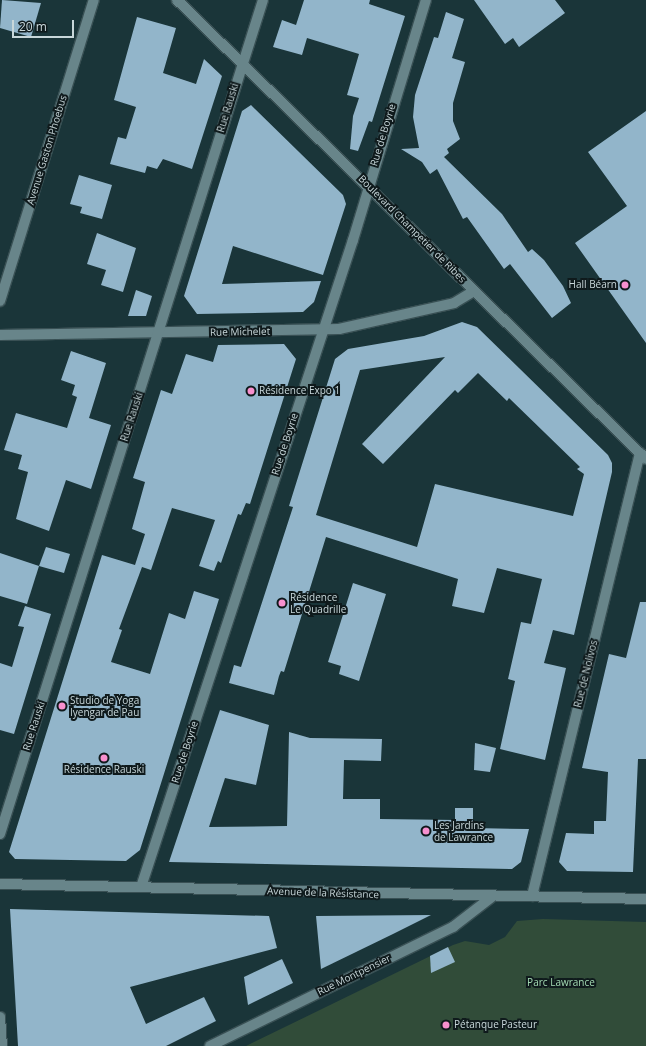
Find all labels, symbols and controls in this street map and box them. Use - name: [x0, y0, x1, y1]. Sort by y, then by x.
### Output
- scale bar: [14, 12, 76, 38]
- text: 20 m: [19, 18, 47, 35]
- street label: Rue Rauski: [215, 82, 241, 134]
- street label: Avenue Gaston Phoebus: [25, 94, 69, 206]
- street label: Rue de Boyrie: [368, 102, 398, 168]
- street label: Boulevard Champetier de Ribes: [356, 173, 468, 285]
- place label: Hall Béarn: [569, 279, 617, 291]
- marker: Hall Béarn: [620, 280, 630, 290]
- street label: Rue Michelet: [210, 325, 270, 339]
- place label: Résidence Expo 1: [259, 385, 340, 397]
- marker: Résidence Expo 1: [246, 386, 256, 396]
- street label: Rue Rauski: [118, 391, 146, 443]
- street label: Rue de Boyrie: [269, 411, 301, 477]
- place label: Résidence Le Quadrille: [290, 591, 346, 614]
- marker: Résidence Le Quadrille: [277, 598, 287, 608]
- street label: Rue de Nolivos: [572, 639, 600, 709]
- place label: Studio de Yoga Iyengar de Pau: [70, 694, 139, 718]
- street label: Rue Rauski: [20, 700, 48, 752]
- marker: Studio de Yoga Iyengar de Pau: [57, 701, 67, 711]
- street label: Rue de Boyrie: [169, 719, 201, 785]
- marker: Résidence Rauski: [99, 753, 109, 763]
- place label: Résidence Rauski: [64, 764, 144, 776]
- place label: Les Jardins de Lawrance: [434, 819, 493, 842]
- marker: Les Jardins de Lawrance: [421, 826, 431, 836]
- street label: Avenue de la Résistance: [267, 885, 379, 901]
- street label: Rue Montpensier: [315, 952, 393, 998]
- park label: Parc Lawrance: [527, 977, 595, 989]
- place label: Pétanque Pasteur: [454, 1019, 537, 1031]
- marker: Pétanque Pasteur: [441, 1020, 451, 1030]

